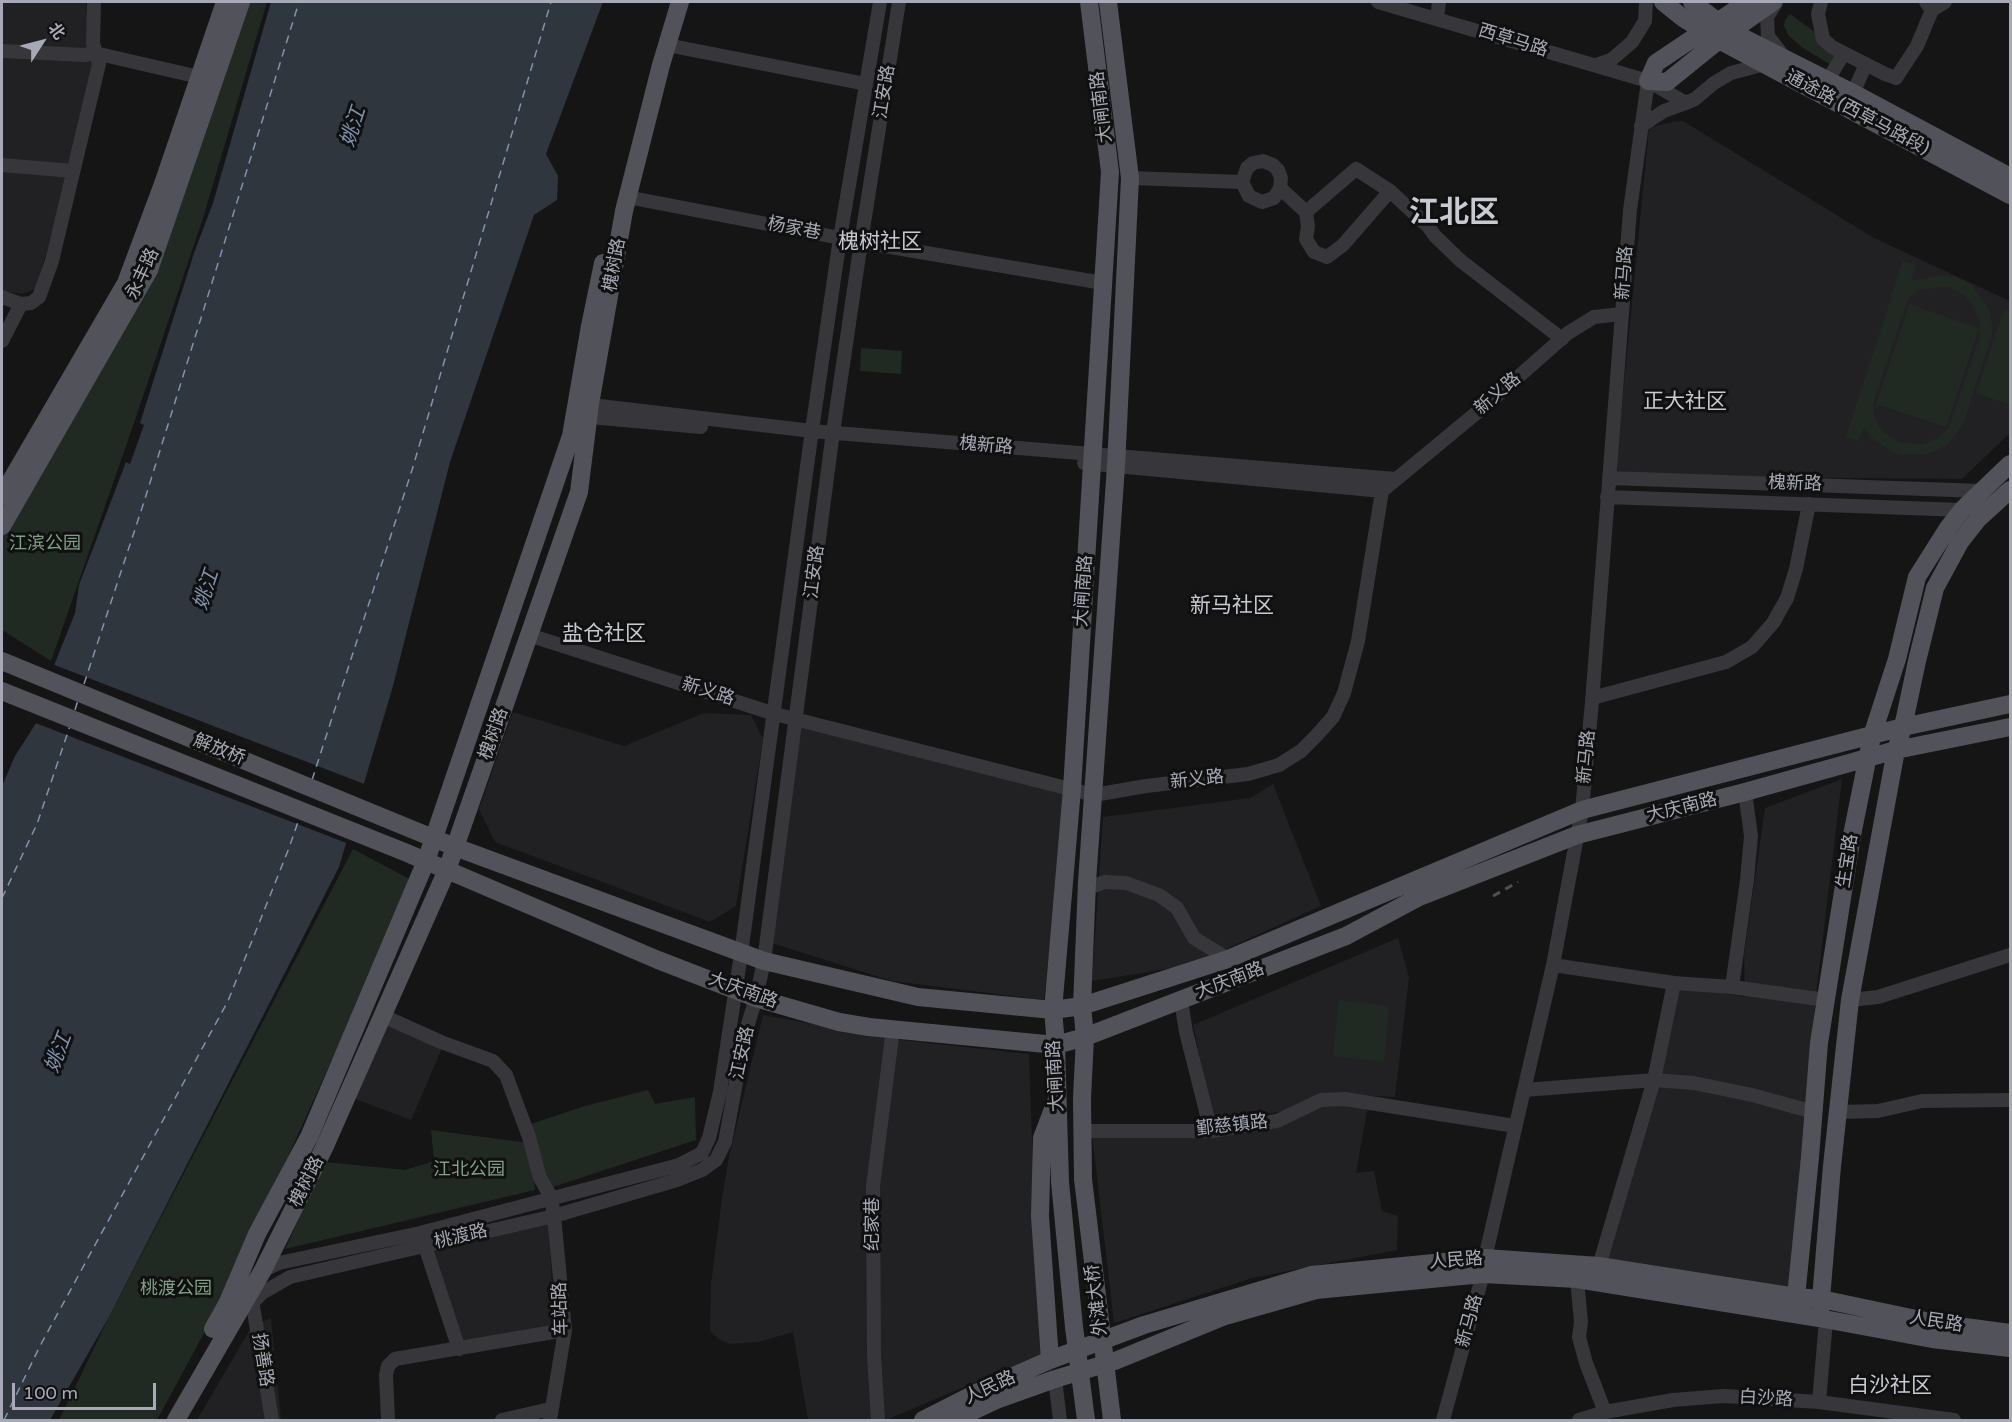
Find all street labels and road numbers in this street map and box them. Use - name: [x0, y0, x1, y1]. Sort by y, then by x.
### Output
- street label: 西草马路: [1475, 20, 1551, 62]
- street label: 江安路: [870, 64, 900, 120]
- street label: 通途路 (西草马路段): [1781, 66, 1933, 160]
- street label: 大闸南路: [1087, 70, 1117, 144]
- street label: 杨家巷: [765, 213, 823, 245]
- street label: 槐树路: [600, 237, 630, 293]
- street label: 永丰路: [122, 245, 164, 303]
- street label: 新马路: [1612, 245, 1638, 301]
- street label: 新义路: [1471, 368, 1525, 420]
- street label: 槐新路: [958, 433, 1014, 459]
- street label: 槐新路: [1768, 472, 1822, 496]
- street label: 江安路: [801, 544, 829, 600]
- street label: 大闸南路: [1071, 554, 1097, 628]
- street label: 新义路: [679, 673, 737, 711]
- street label: 槐树路: [475, 705, 513, 763]
- street label: 新马路: [1574, 729, 1600, 785]
- street label: 解放桥: [190, 730, 248, 770]
- street label: 新义路: [1169, 766, 1225, 794]
- street label: 大庆南路: [1644, 789, 1720, 827]
- street label: 生宝路: [1833, 833, 1863, 889]
- street label: 大庆南路: [1193, 958, 1267, 1004]
- street label: 大庆南路: [705, 969, 781, 1013]
- street label: 江安路: [727, 1024, 759, 1082]
- street label: 大闸南路: [1043, 1039, 1069, 1113]
- street label: 鄞慈镇路: [1195, 1111, 1269, 1141]
- street label: 槐树路: [285, 1153, 329, 1211]
- street label: 纪家巷: [862, 1197, 884, 1251]
- street label: 桃渡路: [432, 1220, 490, 1254]
- street label: 人民路: [1428, 1248, 1484, 1274]
- street label: 外滩大桥: [1082, 1263, 1112, 1337]
- street label: 车站路: [549, 1282, 573, 1336]
- street label: 新马路: [1453, 1292, 1487, 1350]
- street label: 人民路: [1908, 1307, 1964, 1337]
- street label: 扬善路: [247, 1332, 277, 1388]
- street label: 人民路: [961, 1367, 1019, 1409]
- street label: 白沙路: [1738, 1387, 1794, 1411]

